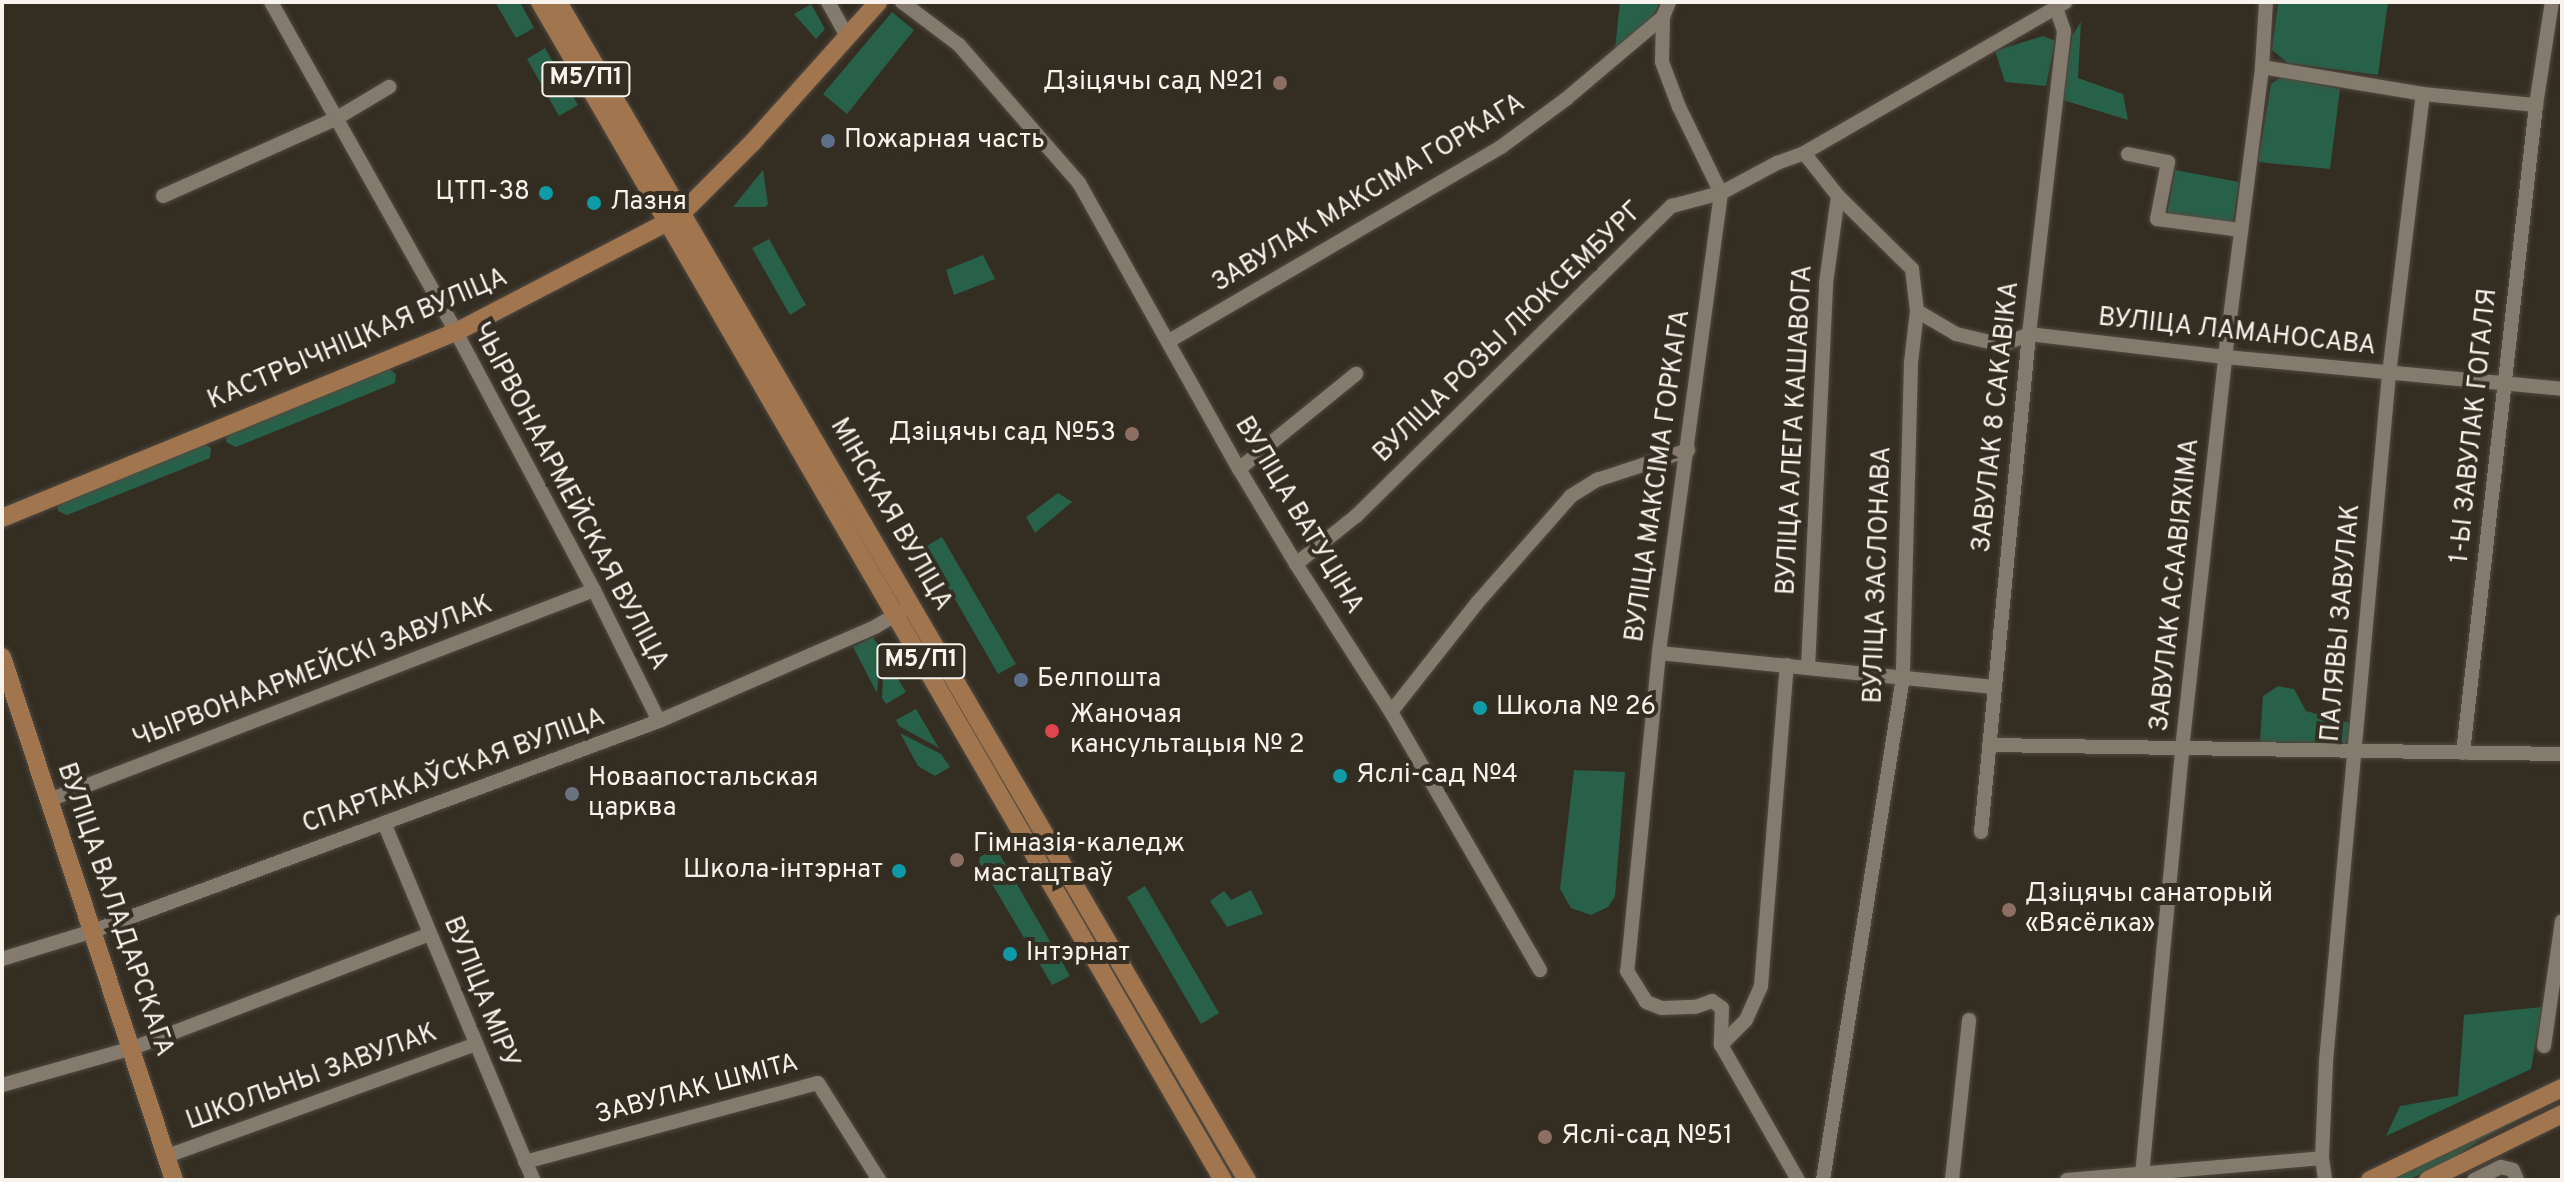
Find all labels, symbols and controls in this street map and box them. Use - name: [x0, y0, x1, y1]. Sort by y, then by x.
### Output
- road number: М5/П1: [540, 59, 632, 99]
- place label: Дзіцячы сад №21: [1043, 67, 1264, 99]
- marker: Дзіцячы сад №21: [1271, 74, 1289, 92]
- street label: ЗАВУЛАК МАКСІМА ГОРКАГА: [1207, 88, 1531, 300]
- place label: Пожарная часть: [844, 125, 1045, 157]
- marker: Пожарная часть: [819, 132, 837, 150]
- place label: ЦТП-38: [435, 177, 530, 209]
- marker: ЦТП-38: [537, 184, 555, 202]
- place label: Лазня: [610, 187, 687, 219]
- marker: Лазня: [585, 194, 603, 212]
- street label: ВУЛІЦА РОЗЫ ЛЮКСЕМБУРГ: [1368, 196, 1650, 470]
- street label: КАСТРЫЧНІЦКАЯ ВУЛІЦА: [203, 263, 513, 417]
- street label: ВУЛІЦА АЛЕГА КАШАВОГА: [1772, 263, 1820, 597]
- street label: ЗАВУЛАК 8 САКАВІКА: [1967, 280, 2027, 554]
- street label: 1-Ы ЗАВУЛАК ГОГАЛЯ: [2445, 287, 2505, 565]
- street label: ВУЛІЦА ЛАМАНОСАВА: [2096, 303, 2378, 363]
- street label: ВУЛІЦА МАКСІМА ГОРКАГА: [1620, 307, 1698, 645]
- street label: ЧЫРВОНААРМЕЙСКАЯ ВУЛІЦА: [464, 318, 674, 676]
- street label: ВУЛІЦА ВАТУЦІНА: [1227, 411, 1369, 621]
- street label: МІНСКАЯ ВУЛІЦА: [822, 413, 958, 617]
- place label: Дзіцячы сад №53: [889, 418, 1116, 450]
- marker: Дзіцячы сад №53: [1123, 425, 1141, 443]
- street label: ЗАВУЛАК АСААВІЯХІМА: [2145, 436, 2207, 734]
- street label: ВУЛІЦА ЗАСЛОНАВА: [1859, 445, 1899, 705]
- street label: ПАЛЯВЫ ЗАВУЛАК: [2316, 503, 2368, 743]
- street label: ЧЫРВОНААРМЕЙСКІ ЗАВУЛАК: [129, 590, 497, 756]
- road number: М5/П1: [875, 641, 967, 681]
- place label: Белпошта: [1037, 664, 1161, 696]
- marker: Белпошта: [1012, 671, 1030, 689]
- place label: Школа № 26: [1496, 692, 1656, 724]
- marker: Школа № 26: [1471, 699, 1489, 717]
- place label: Жаночая кансультацыя № 2: [1070, 700, 1305, 762]
- street label: СПАРТАКАЎСКАЯ ВУЛІЦА: [298, 703, 610, 841]
- marker: Жаночая кансультацыя № 2: [1041, 720, 1063, 742]
- street label: ВУЛІЦА ВАЛАДАРСКАГА: [49, 759, 179, 1061]
- place label: Яслі-сад №4: [1356, 760, 1518, 792]
- place label: Новаапостальская царква: [588, 763, 818, 824]
- marker: Яслі-сад №4: [1331, 767, 1349, 785]
- marker: Новаапостальская царква: [563, 785, 581, 803]
- place label: Гімназія-каледж мастацтваў: [973, 829, 1185, 890]
- marker: Гімназія-каледж мастацтваў: [948, 851, 966, 869]
- place label: Школа-інтэрнат: [683, 855, 883, 887]
- marker: Школа-інтэрнат: [890, 862, 908, 880]
- place label: Дзіцячы санаторый «Вясёлка»: [2025, 879, 2273, 940]
- marker: Дзіцячы санаторый «Вясёлка»: [2000, 901, 2018, 919]
- street label: ВУЛІЦА МІРУ: [435, 912, 525, 1074]
- place label: Інтэрнат: [1026, 938, 1130, 970]
- marker: Інтэрнат: [1001, 945, 1019, 963]
- street label: ШКОЛЬНЫ ЗАВУЛАК: [182, 1018, 442, 1138]
- street label: ЗАВУЛАК ШМІТА: [592, 1048, 802, 1132]
- place label: Яслі-сад №51: [1561, 1121, 1733, 1153]
- marker: Яслі-сад №51: [1536, 1128, 1554, 1146]

